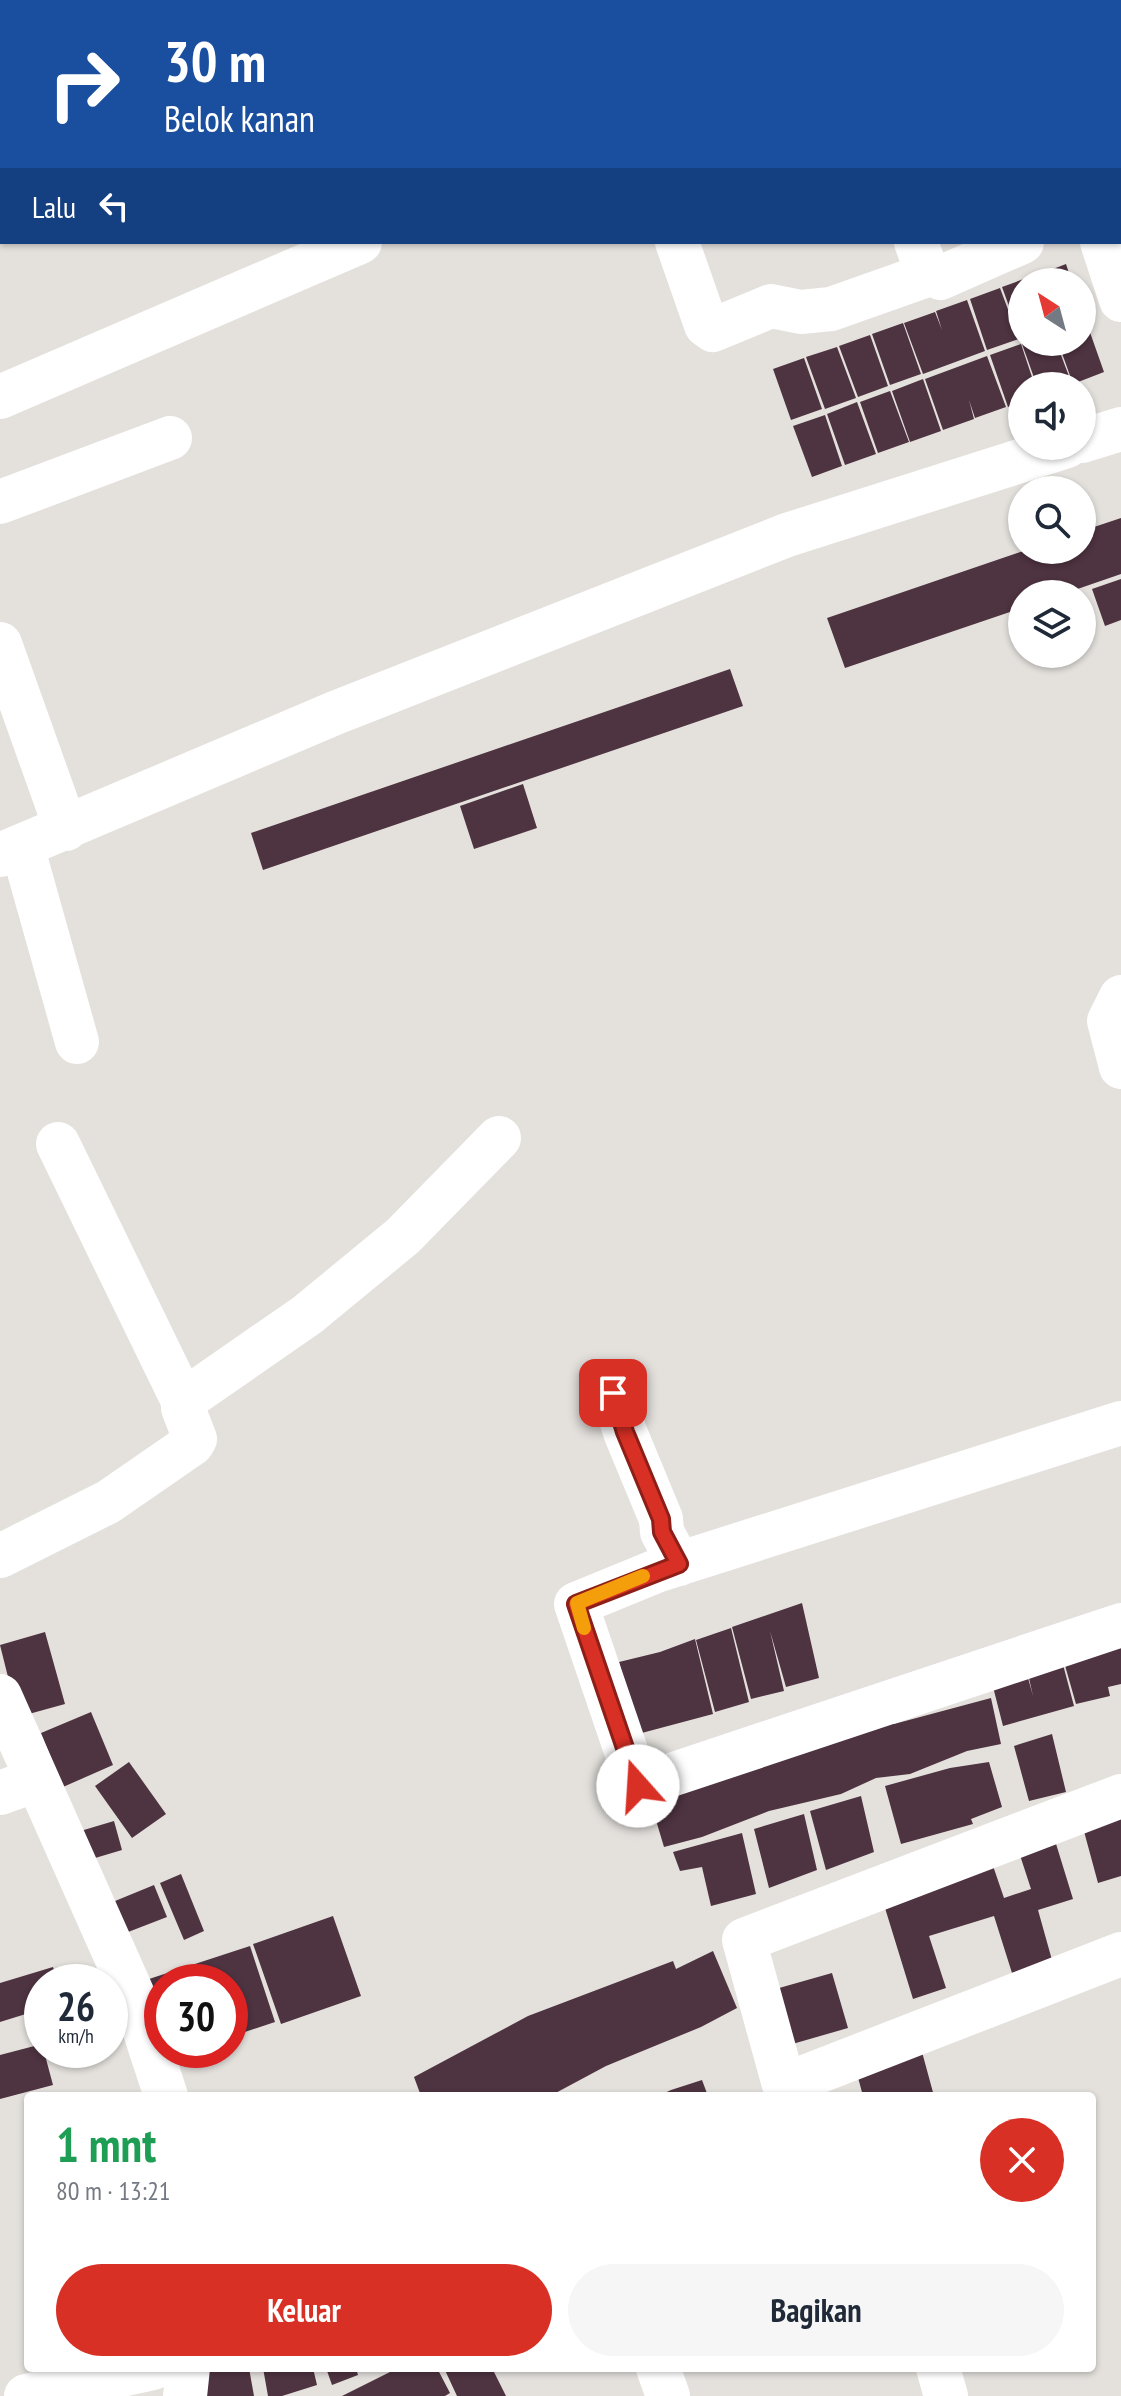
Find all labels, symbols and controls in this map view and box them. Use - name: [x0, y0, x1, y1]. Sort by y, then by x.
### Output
- text: 30 m: [164, 25, 266, 97]
- icon: right: [32, 32, 136, 136]
- text: Belok kanan: [164, 95, 315, 142]
- icon: left: [92, 184, 136, 228]
- text: Lalu: [32, 187, 76, 226]
- north arrow: [1008, 268, 1096, 356]
- map controls: [1008, 268, 1096, 668]
- button: sound: [1008, 372, 1096, 460]
- button: search: [1008, 476, 1096, 564]
- button: layers: [1008, 580, 1096, 668]
- pin: [579, 1359, 647, 1427]
- icon: arrive: [591, 1371, 635, 1415]
- position arrow: [596, 1744, 680, 1828]
- speed limit sign: 30: [144, 1964, 248, 2068]
- text: 26: [57, 1980, 95, 2032]
- text: km/h: [58, 2023, 94, 2049]
- text: 1 mnt: [56, 2113, 156, 2175]
- button: close: [980, 2118, 1064, 2202]
- text: 80 m · 13:21: [56, 2174, 171, 2207]
- button: Keluar: [56, 2264, 552, 2356]
- button: Bagikan: [568, 2264, 1064, 2356]

